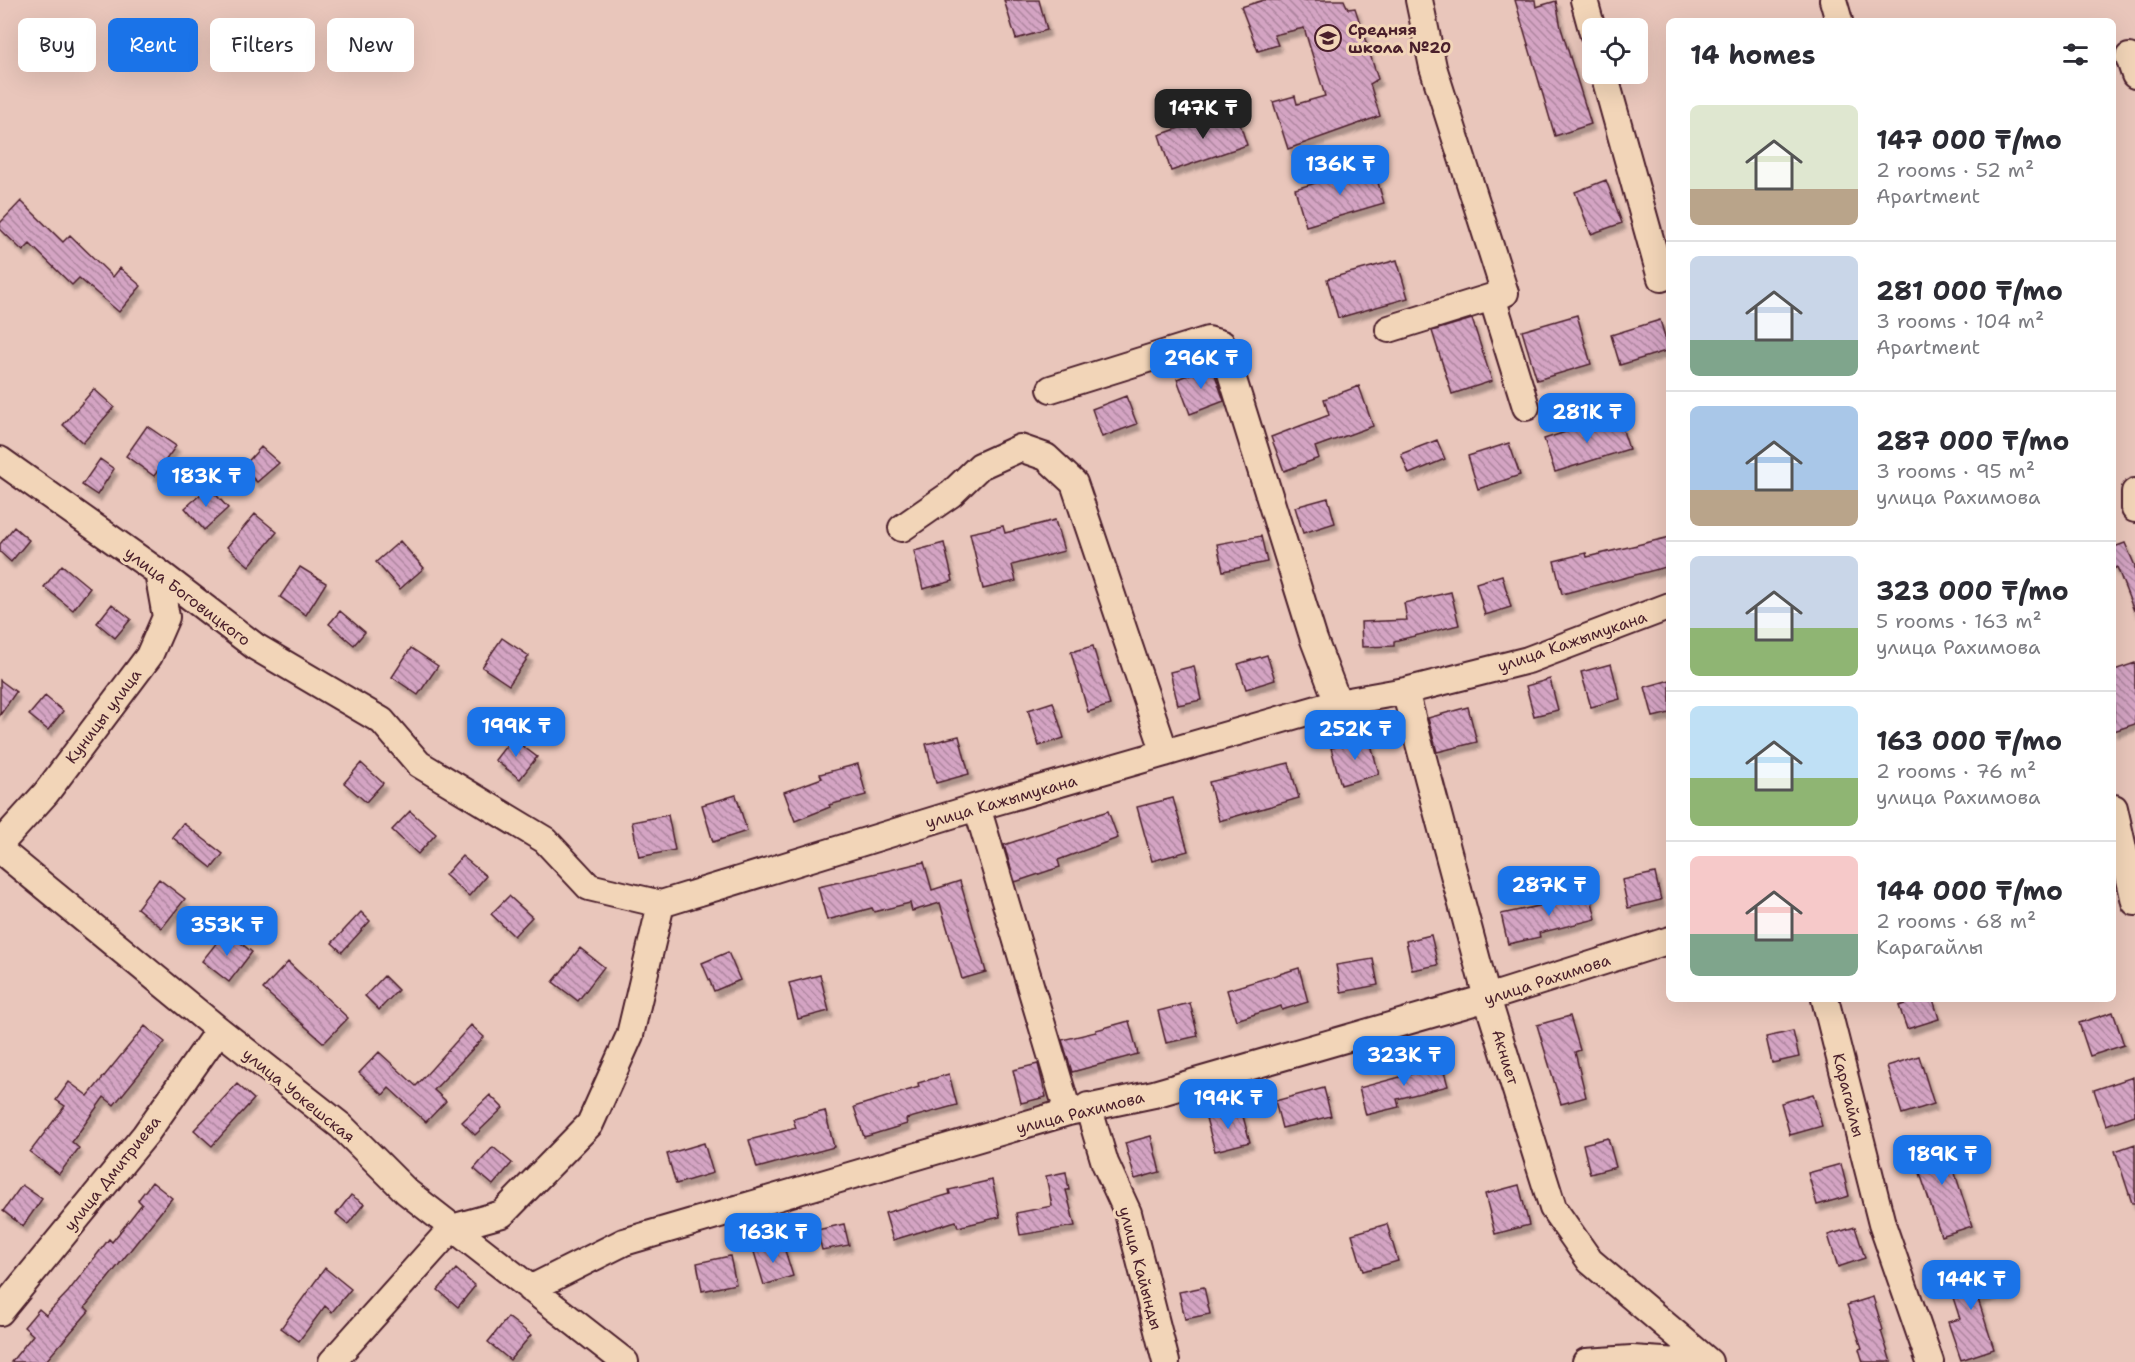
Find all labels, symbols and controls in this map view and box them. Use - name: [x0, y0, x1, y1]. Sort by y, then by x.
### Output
- chip: Buy: [18, 18, 96, 72]
- chip: Rent: [108, 18, 198, 72]
- chip: Filters: [210, 18, 315, 72]
- chip: New: [327, 18, 414, 72]
- map controls: [1582, 18, 1648, 84]
- button: locate: [1582, 18, 1648, 84]
- place label: Средняя школа №20: [1348, 19, 1451, 58]
- school or university icon: Средняя школа №20: [1313, 23, 1343, 53]
- text: 14 homes: [1690, 37, 1816, 72]
- icon: filters: [2059, 38, 2092, 71]
- pin: 147K ₸: [1154, 89, 1252, 140]
- text: 147K ₸: [1169, 95, 1237, 121]
- text: 147 000 ₸/mo: [1876, 122, 2062, 157]
- icon: home: [1738, 129, 1810, 201]
- pin: 136K ₸: [1291, 145, 1389, 196]
- text: 136K ₸: [1305, 151, 1375, 177]
- text: 2 rooms · 52 m²: [1876, 157, 2034, 183]
- text: Apartment: [1876, 183, 1980, 209]
- text: 281 000 ₸/mo: [1876, 273, 2063, 308]
- icon: home: [1738, 280, 1810, 352]
- text: 3 rooms · 104 m²: [1876, 308, 2044, 334]
- text: Apartment: [1876, 334, 1980, 360]
- pin: 296K ₸: [1152, 339, 1250, 390]
- text: 296K ₸: [1164, 345, 1238, 371]
- pin: 281K ₸: [1538, 393, 1636, 444]
- text: 281K ₸: [1552, 399, 1622, 425]
- text: 287 000 ₸/mo: [1876, 423, 2069, 458]
- icon: home: [1738, 430, 1810, 502]
- pin: 183K ₸: [157, 457, 255, 508]
- text: 3 rooms · 95 m²: [1876, 458, 2035, 484]
- text: 183K ₸: [171, 463, 241, 489]
- text: улица Рахимова: [1876, 484, 2040, 510]
- street label: улица Боговицкого: [121, 542, 255, 651]
- text: 323 000 ₸/mo: [1876, 573, 2069, 608]
- icon: home: [1738, 580, 1810, 652]
- street label: улица Кажымукана: [1495, 606, 1650, 677]
- text: 5 rooms · 163 m²: [1876, 608, 2042, 634]
- text: улица Рахимова: [1876, 634, 2040, 660]
- street label: Куницы улица: [61, 665, 146, 768]
- pin: 199K ₸: [467, 707, 565, 758]
- pin: 252K ₸: [1306, 710, 1404, 761]
- text: 199K ₸: [481, 713, 551, 739]
- text: 252K ₸: [1319, 716, 1391, 742]
- text: 163 000 ₸/mo: [1876, 723, 2062, 758]
- icon: home: [1738, 730, 1810, 802]
- text: 2 rooms · 76 m²: [1876, 758, 2036, 784]
- street label: улица Кажымукана: [923, 770, 1079, 833]
- text: улица Рахимова: [1876, 784, 2040, 810]
- pin: 287K ₸: [1500, 866, 1598, 917]
- text: 287K ₸: [1512, 872, 1586, 898]
- text: 144 000 ₸/mo: [1876, 873, 2063, 908]
- icon: home: [1738, 880, 1810, 952]
- pin: 353K ₸: [178, 906, 276, 957]
- text: 2 rooms · 68 m²: [1876, 908, 2036, 934]
- text: 353K ₸: [191, 912, 264, 938]
- text: Карагайлы: [1876, 934, 1983, 960]
- street label: улица Рахимова: [1481, 949, 1613, 1010]
- street label: Акниет: [1487, 1027, 1524, 1088]
- pin: 323K ₸: [1355, 1036, 1453, 1087]
- text: 323K ₸: [1367, 1042, 1441, 1068]
- street label: улица Уокешская: [238, 1044, 359, 1147]
- street label: Карагайлы: [1828, 1051, 1869, 1139]
- pin: 194K ₸: [1179, 1079, 1277, 1130]
- text: 194K ₸: [1193, 1085, 1263, 1111]
- street label: улица Рахимова: [1014, 1086, 1147, 1139]
- street label: улица Дмитриева: [59, 1111, 165, 1235]
- pin: 189K ₸: [1893, 1135, 1991, 1186]
- text: 189K ₸: [1907, 1141, 1977, 1167]
- street label: улица Кайынды: [1114, 1204, 1167, 1332]
- pin: 163K ₸: [724, 1213, 822, 1264]
- text: 163K ₸: [739, 1219, 807, 1245]
- pin: 144K ₸: [1922, 1260, 2020, 1311]
- text: 144K ₸: [1936, 1266, 2006, 1292]

